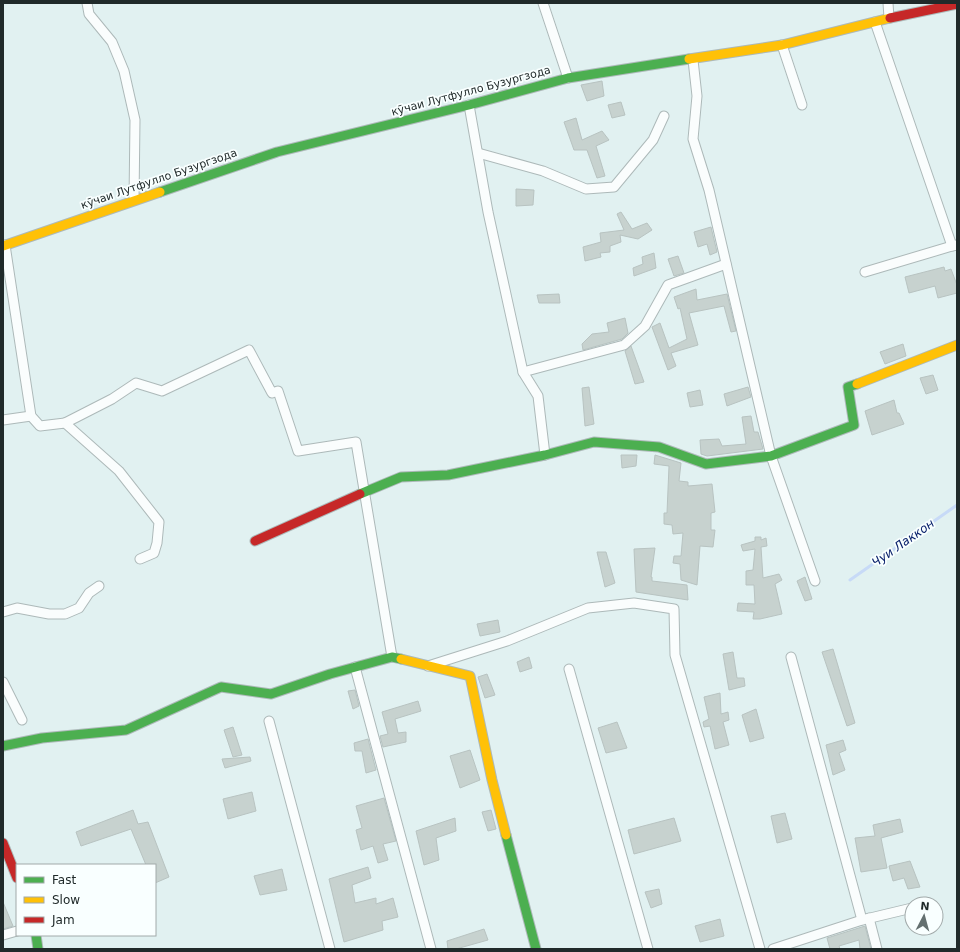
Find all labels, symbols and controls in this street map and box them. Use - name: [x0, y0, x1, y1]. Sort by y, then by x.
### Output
- street label: кӯчаи Лутфулло Бузургзода: [390, 63, 552, 119]
- street label: кӯчаи Лутфулло Бузургзода: [79, 146, 239, 212]
- water label: Чуи Лаккон: [869, 516, 937, 570]
- legend: [16, 864, 156, 936]
- text: Fast: [52, 873, 76, 887]
- text: Slow: [52, 893, 80, 907]
- north arrow: [904, 896, 944, 936]
- text: N: [920, 900, 930, 913]
- text: Jam: [51, 913, 75, 927]

